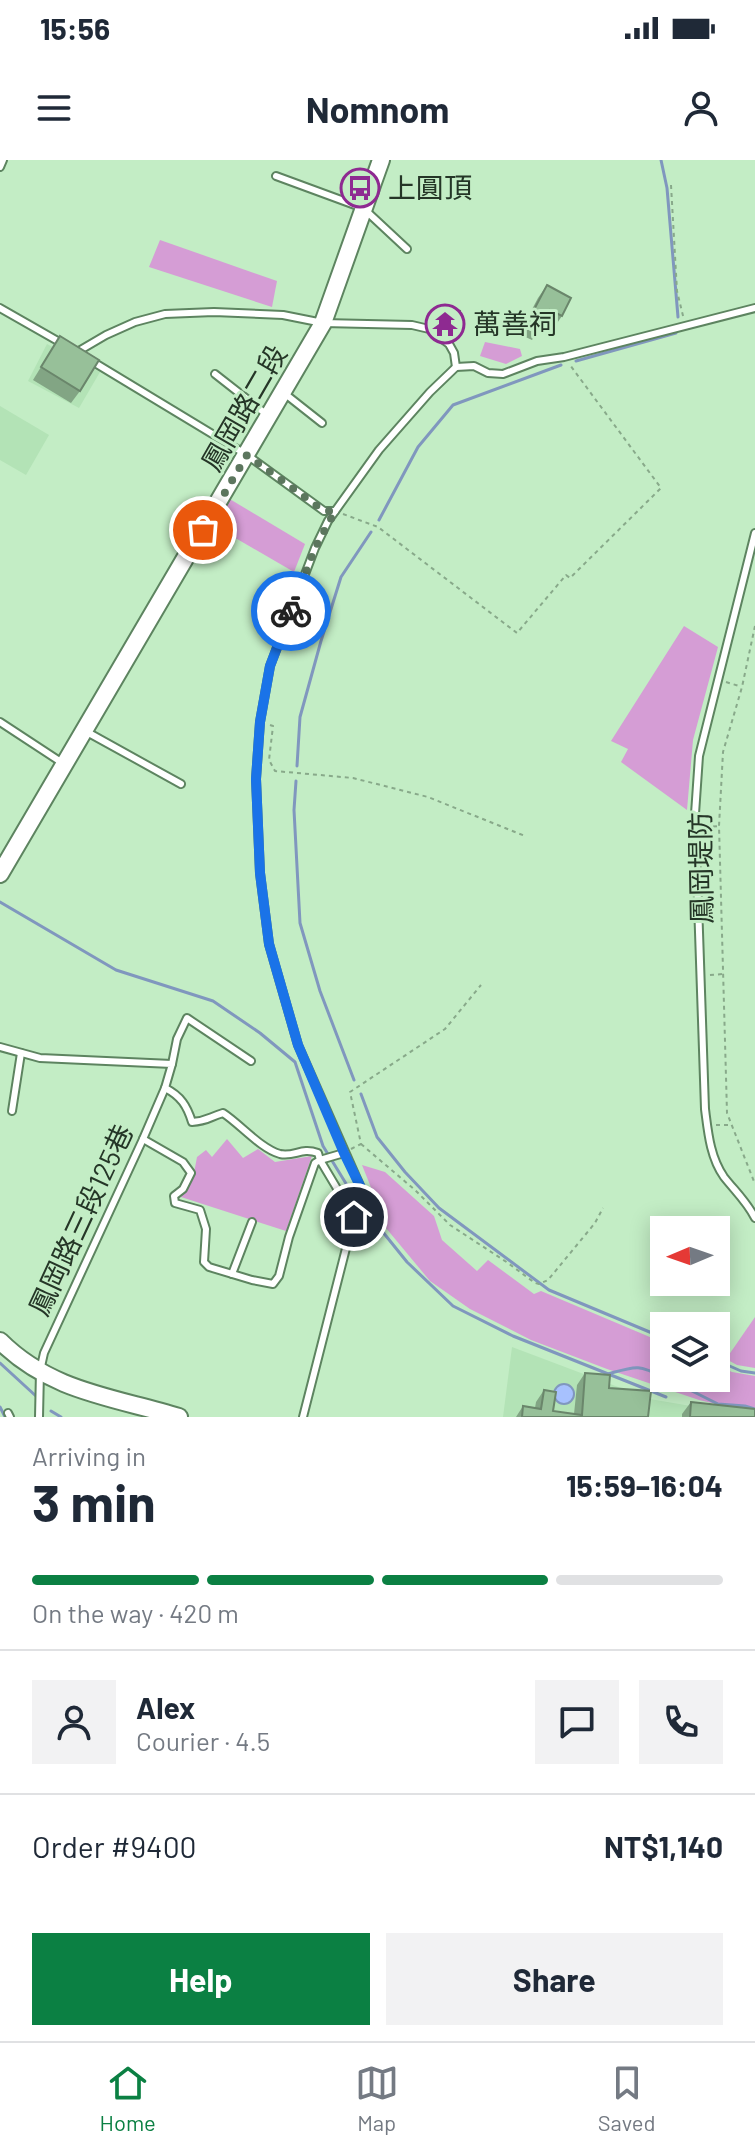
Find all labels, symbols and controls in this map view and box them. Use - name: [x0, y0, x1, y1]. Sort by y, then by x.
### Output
- text: 15:56: [40, 10, 110, 46]
- icon: menu: [32, 86, 76, 130]
- icon: person: [679, 86, 723, 130]
- text: Nomnom: [306, 87, 449, 130]
- bus stop icon: 上圓頂: [339, 167, 381, 209]
- place label: 上圓頂: [388, 170, 472, 204]
- temple icon: 萬善祠: [424, 303, 466, 345]
- place label: 萬善祠: [473, 306, 557, 340]
- street label: 鳳岡路二段: [193, 338, 293, 477]
- pin: [169, 496, 237, 564]
- icon: bag: [181, 508, 225, 552]
- courier: [251, 571, 331, 651]
- icon: bike: [269, 589, 313, 633]
- street label: 鳳岡堤防: [682, 812, 718, 924]
- street label: 鳳岡路三段125巷: [21, 1118, 139, 1321]
- pin: [320, 1183, 388, 1251]
- icon: home: [332, 1195, 376, 1239]
- north arrow: [650, 1216, 730, 1296]
- map controls: [650, 1216, 730, 1392]
- button: layers: [650, 1312, 730, 1392]
- text: Arriving in: [32, 1440, 146, 1471]
- text: 15:59–16:04: [566, 1467, 723, 1503]
- text: 3 min: [32, 1470, 156, 1532]
- text: On the way · 420 m: [32, 1597, 239, 1628]
- button: person: [32, 1680, 116, 1764]
- button: chat: [535, 1680, 619, 1764]
- button: phone: [639, 1680, 723, 1764]
- text: Alex: [136, 1689, 195, 1725]
- text: Courier · 4.5: [136, 1725, 270, 1756]
- text: Order #9400: [32, 1828, 197, 1864]
- text: NT$1,140: [604, 1828, 723, 1864]
- button: Help: [32, 1933, 370, 2025]
- button: Share: [386, 1933, 723, 2025]
- tab: Home: [100, 2061, 156, 2135]
- tab: Map: [355, 2061, 399, 2135]
- tab: Saved: [598, 2061, 655, 2135]

